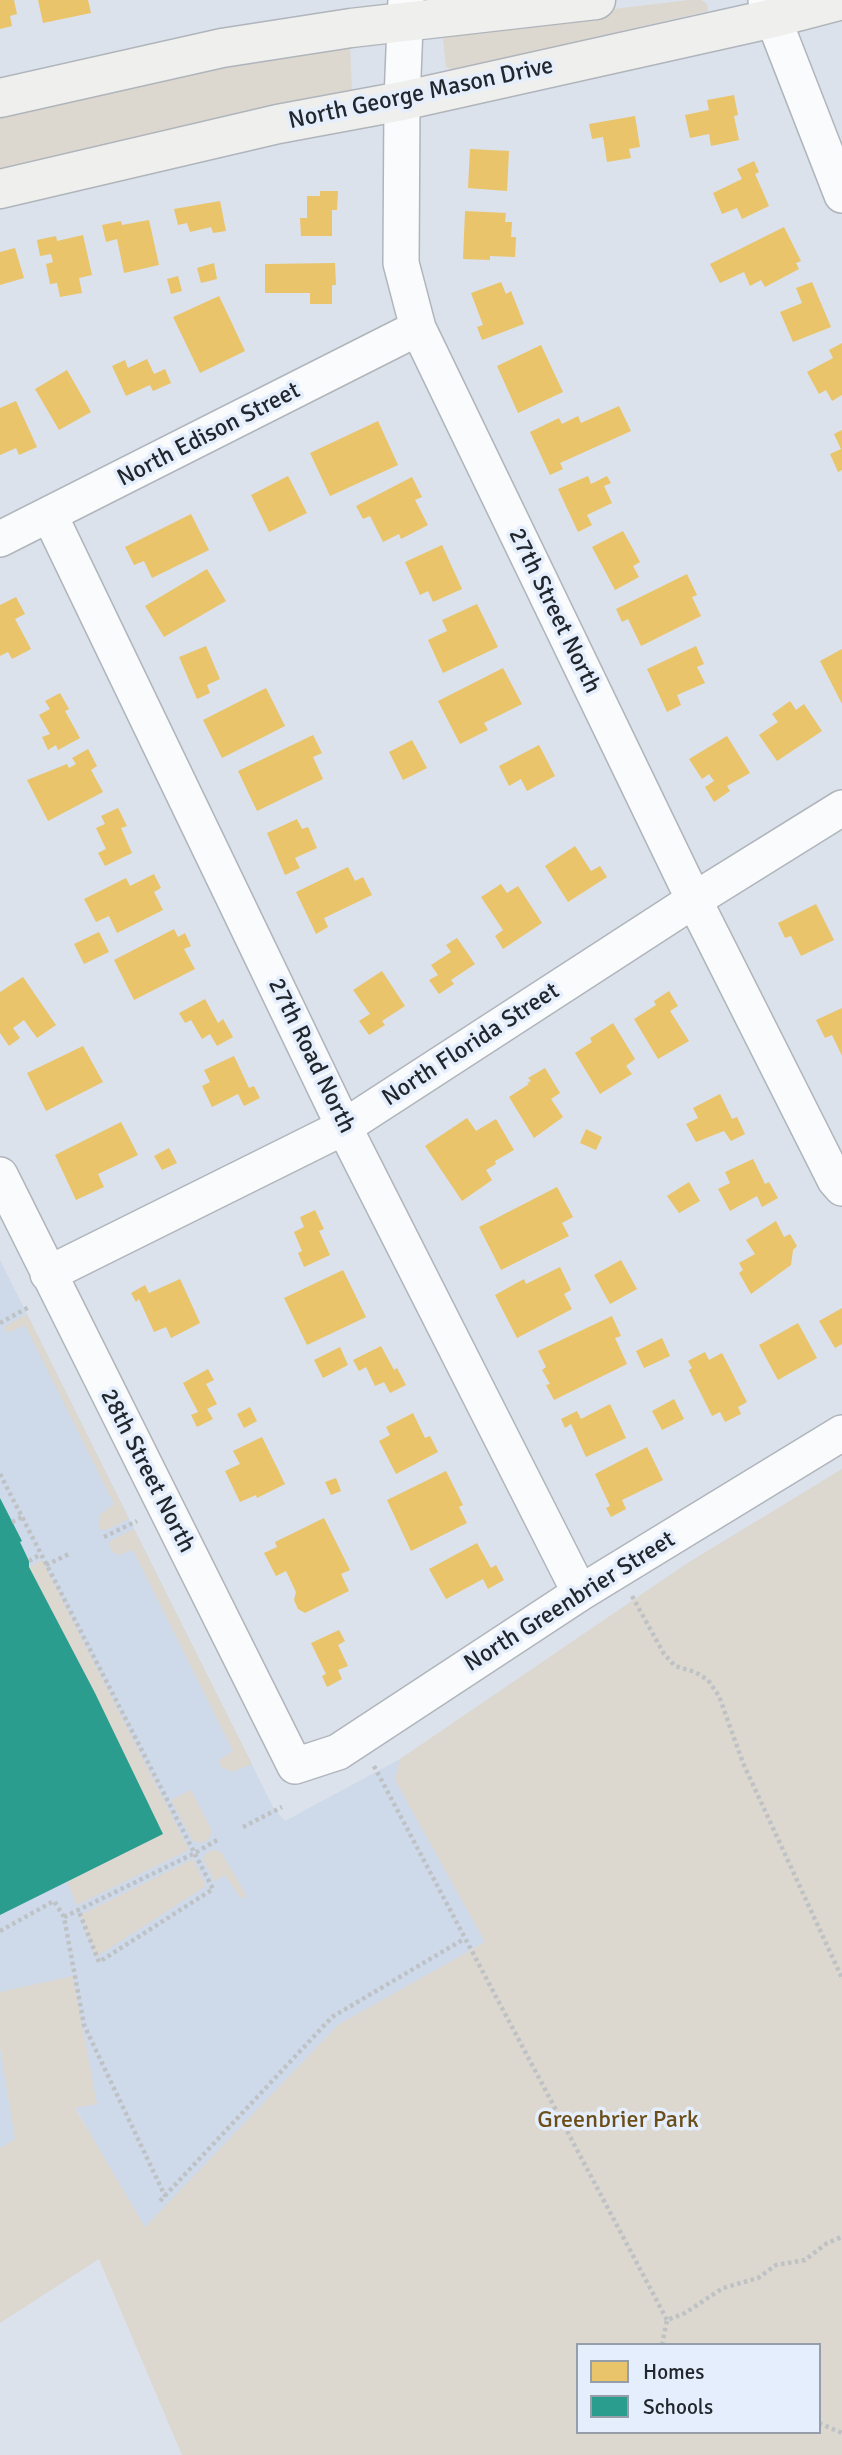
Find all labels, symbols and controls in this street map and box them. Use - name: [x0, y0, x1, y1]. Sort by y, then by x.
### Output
- street label: North George Mason Drive: [286, 52, 556, 136]
- street label: North Edison Street: [113, 376, 305, 494]
- street label: 27th Street North: [502, 524, 606, 698]
- street label: 27th Road North: [261, 974, 361, 1138]
- street label: North Florida Street: [377, 977, 565, 1113]
- street label: 28th Street North: [93, 1384, 201, 1558]
- street label: North Greenbrier Street: [459, 1525, 681, 1679]
- park label: Greenbrier Park: [537, 2107, 699, 2135]
- legend: [576, 2343, 821, 2434]
- text: Homes: [643, 2359, 705, 2385]
- text: Schools: [643, 2394, 713, 2420]

